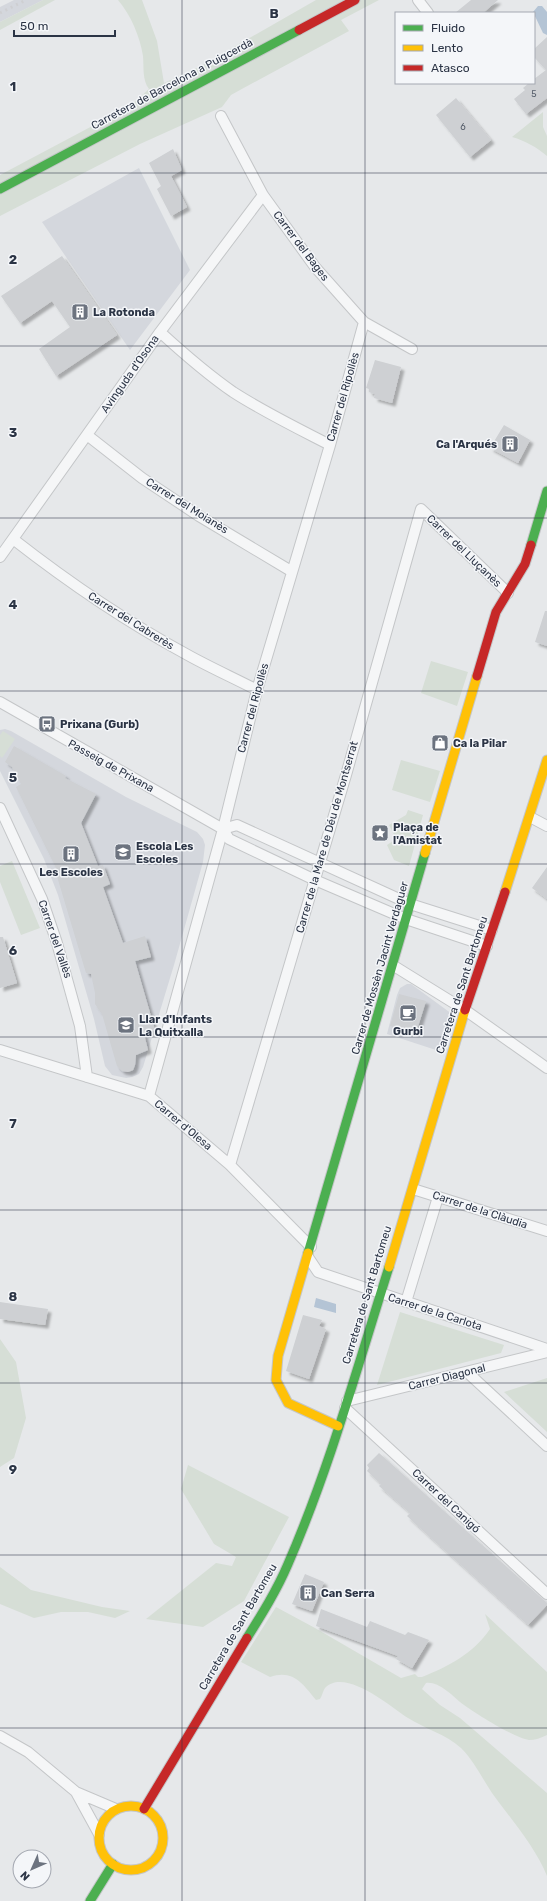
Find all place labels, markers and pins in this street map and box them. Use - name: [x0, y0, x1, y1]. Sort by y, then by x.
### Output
- building icon: La Rotonda: [70, 302, 90, 322]
- place label: La Rotonda: [93, 306, 155, 319]
- building icon: Ca l'Arqués: [500, 434, 520, 454]
- place label: Ca l'Arqués: [436, 438, 497, 451]
- bus stop icon: Prixana (Gurb): [37, 714, 57, 734]
- place label: Prixana (Gurb): [60, 718, 139, 731]
- shop icon: Ca la Pilar: [430, 733, 450, 753]
- place label: Ca la Pilar: [453, 737, 507, 750]
- place label: Plaça de l'Amistat: [393, 821, 442, 847]
- place icon: Plaça de l'Amistat: [370, 823, 390, 843]
- place label: Escola Les Escoles: [136, 840, 193, 866]
- school or university icon: Escola Les Escoles: [113, 842, 133, 862]
- building icon: Les Escoles: [61, 844, 81, 864]
- place label: Les Escoles: [39, 866, 103, 879]
- cafe icon: Gurbi: [398, 1003, 418, 1023]
- place label: Llar d'Infants La Quitxalla: [139, 1013, 212, 1039]
- school or university icon: Llar d'Infants La Quitxalla: [116, 1015, 136, 1035]
- place label: Gurbi: [393, 1025, 423, 1038]
- building icon: Can Serra: [298, 1583, 318, 1603]
- place label: Can Serra: [321, 1587, 375, 1600]

